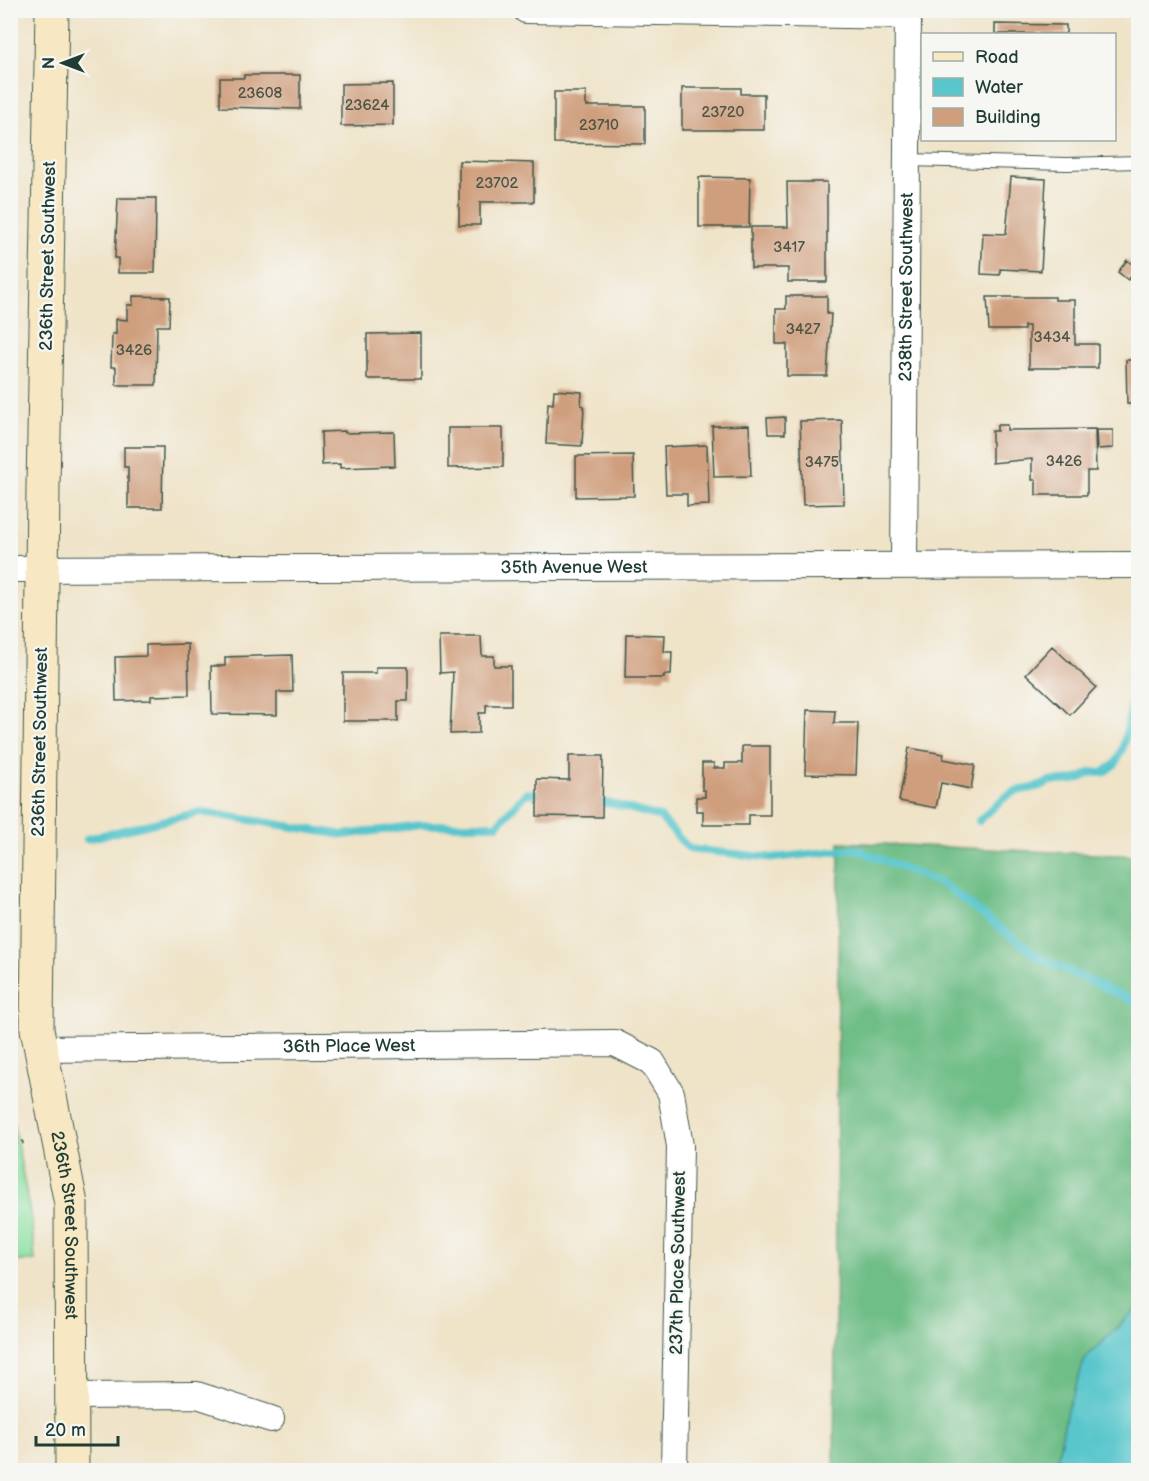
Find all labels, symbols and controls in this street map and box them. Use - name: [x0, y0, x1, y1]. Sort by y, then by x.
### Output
- north arrow: [33, 33, 93, 93]
- legend: [921, 33, 1116, 141]
- text: Road: [975, 47, 1019, 68]
- text: N: [40, 57, 59, 69]
- text: Water: [975, 77, 1023, 98]
- house number: 23608: [238, 84, 283, 103]
- house number: 23624: [345, 96, 389, 115]
- house number: 23720: [702, 103, 745, 122]
- text: Building: [975, 107, 1041, 128]
- house number: 23710: [579, 116, 619, 135]
- street label: 236th Street Southwest: [36, 161, 60, 351]
- house number: 23702: [476, 174, 519, 193]
- street label: 238th Street Southwest: [895, 192, 917, 382]
- house number: 3417: [773, 238, 805, 257]
- house number: 3427: [786, 320, 821, 339]
- house number: 3434: [1034, 328, 1070, 347]
- house number: 3426: [116, 341, 152, 360]
- house number: 3426: [1046, 452, 1082, 471]
- house number: 3475: [805, 453, 839, 472]
- street label: 35th Avenue West: [501, 556, 648, 578]
- street label: 236th Street Southwest: [28, 647, 52, 837]
- street label: 36th Place West: [282, 1035, 416, 1057]
- street label: 236th Street Southwest: [47, 1129, 82, 1320]
- street label: 237th Place Southwest: [666, 1170, 690, 1355]
- scale bar: [36, 1409, 118, 1447]
- text: 20 m: [45, 1420, 86, 1441]

